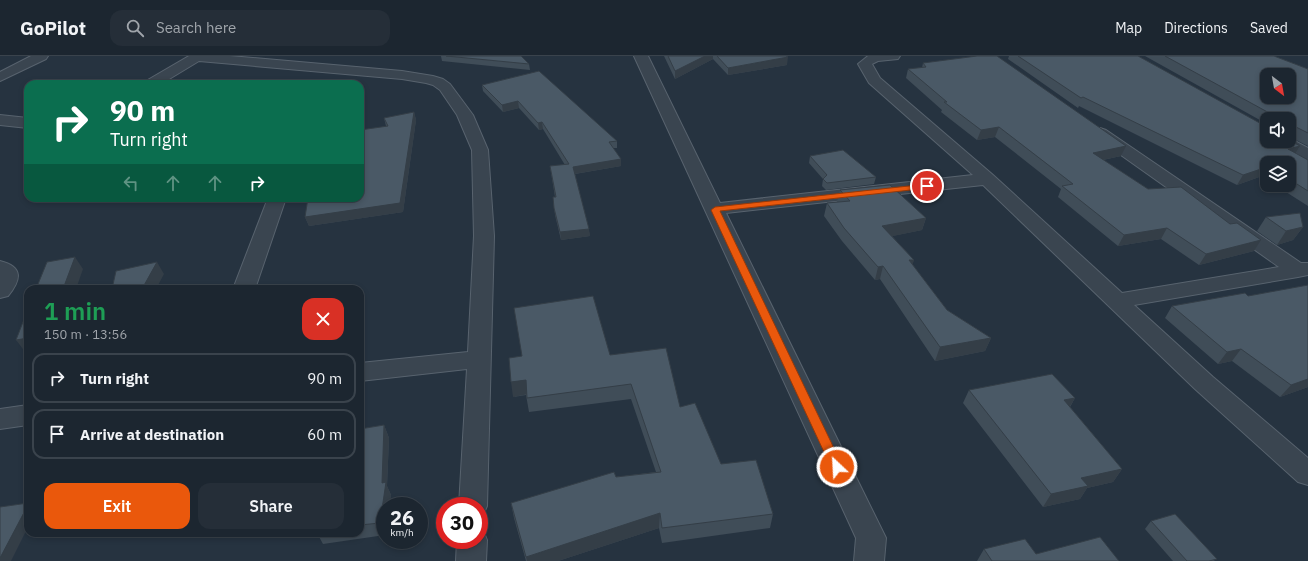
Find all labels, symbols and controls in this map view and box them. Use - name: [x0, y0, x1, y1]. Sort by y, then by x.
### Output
- search box: [110, 10, 390, 46]
- text: GoPilot: [20, 16, 86, 40]
- icon: search: [124, 17, 146, 39]
- text: Search here: [156, 18, 236, 37]
- text: Map: [1115, 19, 1142, 37]
- text: Directions: [1164, 19, 1228, 37]
- text: Saved: [1250, 19, 1288, 37]
- north arrow: [1260, 68, 1296, 104]
- map controls: [1260, 68, 1296, 192]
- text: 90 m: [110, 92, 175, 129]
- icon: right: [44, 96, 96, 148]
- button: sound: [1260, 112, 1296, 148]
- text: Turn right: [110, 128, 188, 151]
- button: layers: [1260, 156, 1296, 192]
- pin: [910, 169, 944, 203]
- icon: left: [120, 172, 142, 194]
- icon: ahead: [162, 172, 184, 194]
- icon: ahead: [204, 172, 226, 194]
- icon: right: [246, 172, 268, 194]
- icon: arrive: [916, 175, 938, 197]
- text: 1 min: [44, 295, 106, 327]
- button: close: [302, 298, 344, 340]
- text: 150 m · 13:56: [44, 326, 127, 343]
- icon: right: [46, 367, 68, 389]
- text: Turn right: [80, 369, 149, 388]
- text: 90 m: [307, 369, 342, 388]
- icon: arrive: [46, 423, 68, 445]
- text: Arrive at destination: [80, 425, 224, 444]
- text: 60 m: [307, 425, 342, 444]
- position arrow: [816, 446, 858, 488]
- button: Exit: [44, 483, 190, 529]
- button: Share: [198, 483, 344, 529]
- speed limit sign: 30: [436, 497, 488, 549]
- text: 26: [390, 504, 414, 531]
- text: km/h: [390, 526, 414, 539]

